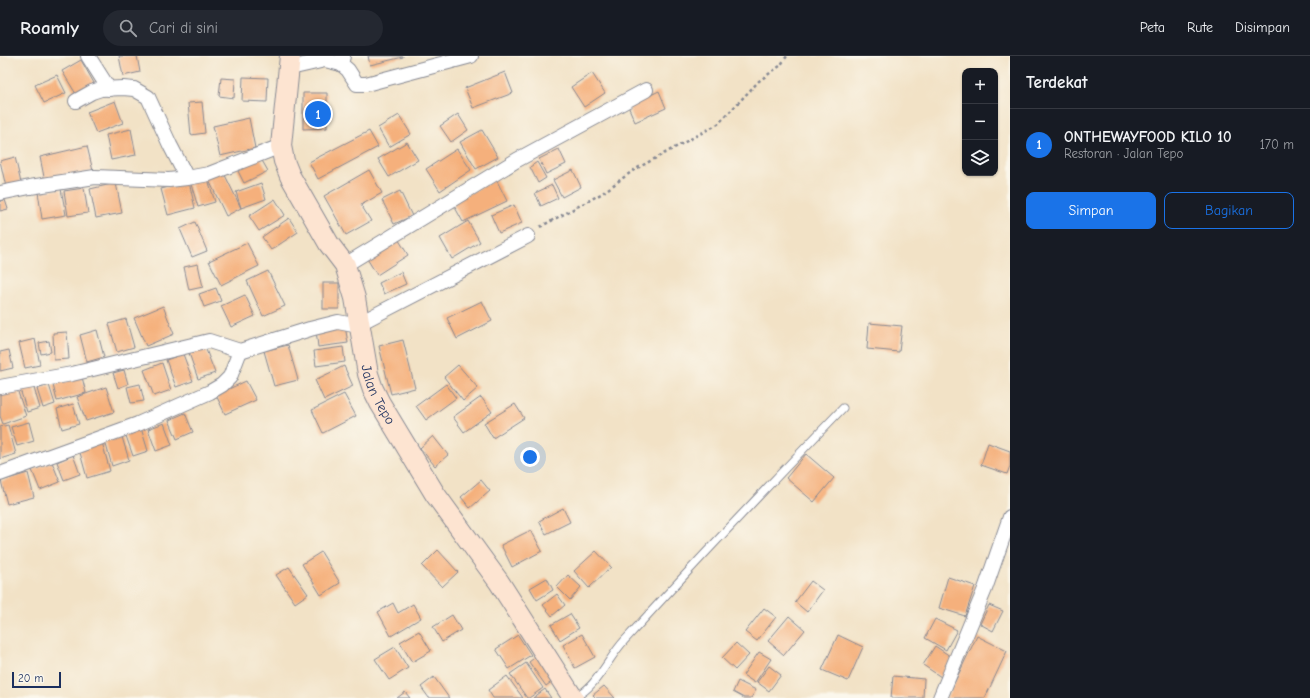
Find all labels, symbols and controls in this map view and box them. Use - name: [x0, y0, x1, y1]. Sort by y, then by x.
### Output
- search box: [103, 10, 383, 46]
- text: Roamly: [20, 17, 79, 39]
- icon: search: [117, 17, 139, 39]
- text: Cari di sini: [149, 19, 218, 37]
- text: Peta: [1140, 19, 1165, 36]
- text: Rute: [1187, 19, 1213, 36]
- text: Disimpan: [1235, 19, 1290, 36]
- map controls: [962, 68, 998, 176]
- button: +: [962, 68, 998, 104]
- text: Terdekat: [1026, 73, 1088, 92]
- pin: 1: [305, 99, 331, 129]
- button: −: [962, 104, 998, 140]
- text: ONTHEWAYFOOD KILO 10: [1064, 128, 1232, 146]
- text: 1: [1036, 137, 1042, 152]
- text: 170 m: [1260, 137, 1294, 152]
- button: layers: [962, 140, 998, 176]
- text: Restoran · Jalan Tepo: [1064, 146, 1183, 161]
- button: Simpan: [1026, 192, 1156, 229]
- button: Bagikan: [1164, 192, 1294, 229]
- street label: Jalan Tepo: [358, 363, 399, 428]
- your location: [520, 447, 540, 467]
- scale bar: [12, 670, 61, 689]
- text: 20 m: [18, 672, 43, 685]

